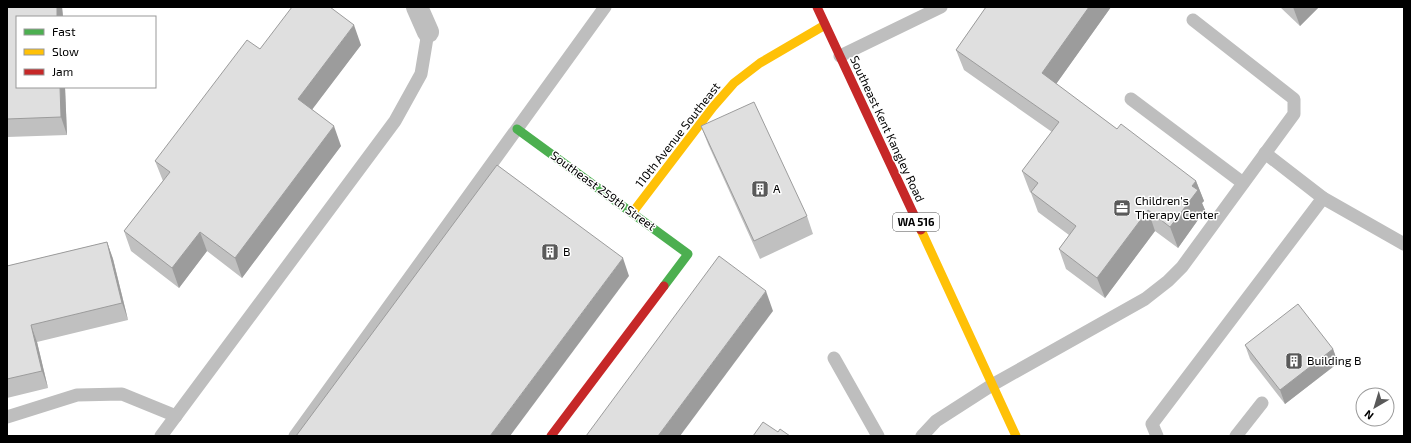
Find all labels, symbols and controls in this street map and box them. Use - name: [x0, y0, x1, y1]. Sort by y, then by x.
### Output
- legend: [16, 16, 156, 88]
- text: Fast: [52, 24, 76, 38]
- text: Slow: [52, 44, 79, 58]
- street label: Southeast Kent Kangley Road: [848, 53, 928, 204]
- text: Jam: [52, 64, 73, 78]
- street label: 110th Avenue Southeast: [632, 79, 723, 190]
- street label: Southeast 259th Street: [549, 148, 659, 233]
- building icon: A: [750, 179, 770, 199]
- place label: A: [773, 181, 781, 195]
- place label: Children's Therapy Center: [1135, 193, 1219, 221]
- office icon: Children's Therapy Center: [1112, 198, 1132, 218]
- road number: WA 516: [893, 213, 939, 231]
- building icon: B: [540, 242, 560, 262]
- place label: B: [563, 244, 570, 258]
- building icon: Building B: [1284, 351, 1304, 371]
- place label: Building B: [1307, 353, 1361, 367]
- north arrow: [1355, 387, 1395, 427]
- text: N: [1361, 408, 1376, 423]

